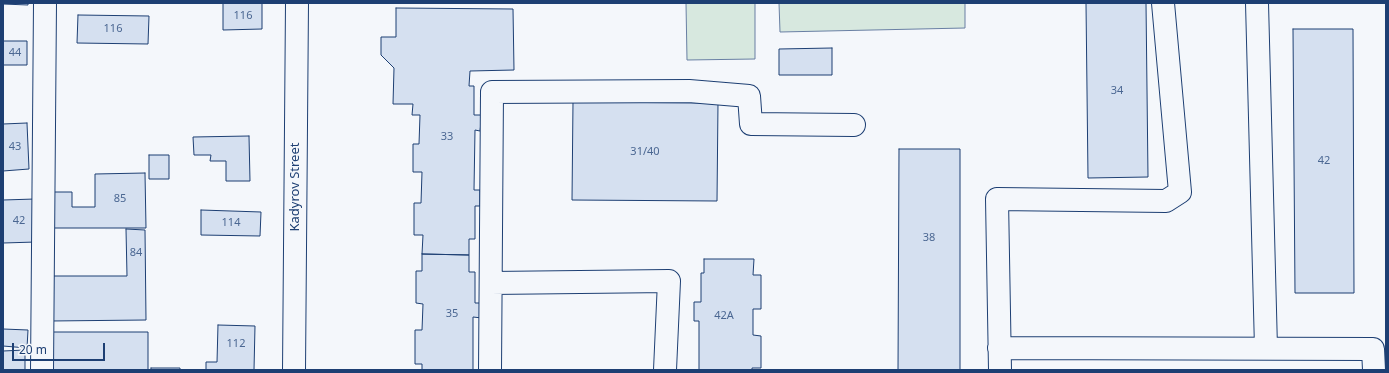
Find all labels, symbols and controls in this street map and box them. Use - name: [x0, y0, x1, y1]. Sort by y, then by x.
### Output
- house number: 116: [234, 9, 252, 23]
- house number: 116: [104, 22, 122, 36]
- house number: 44: [9, 46, 21, 60]
- house number: 34: [1111, 84, 1123, 98]
- house number: 33: [441, 130, 453, 144]
- house number: 43: [9, 140, 21, 154]
- street label: Kadyrov Street: [287, 143, 303, 231]
- house number: 31/40: [630, 145, 660, 159]
- house number: 42: [1318, 154, 1330, 168]
- house number: 85: [114, 192, 126, 206]
- house number: 42: [13, 214, 25, 228]
- house number: 114: [222, 216, 240, 230]
- house number: 38: [923, 231, 935, 245]
- house number: 84: [130, 246, 142, 260]
- house number: 35: [446, 307, 458, 321]
- house number: 42А: [714, 309, 734, 323]
- scale bar: [14, 335, 107, 361]
- house number: 112: [227, 337, 245, 351]
- text: 20 m: [19, 341, 47, 358]

